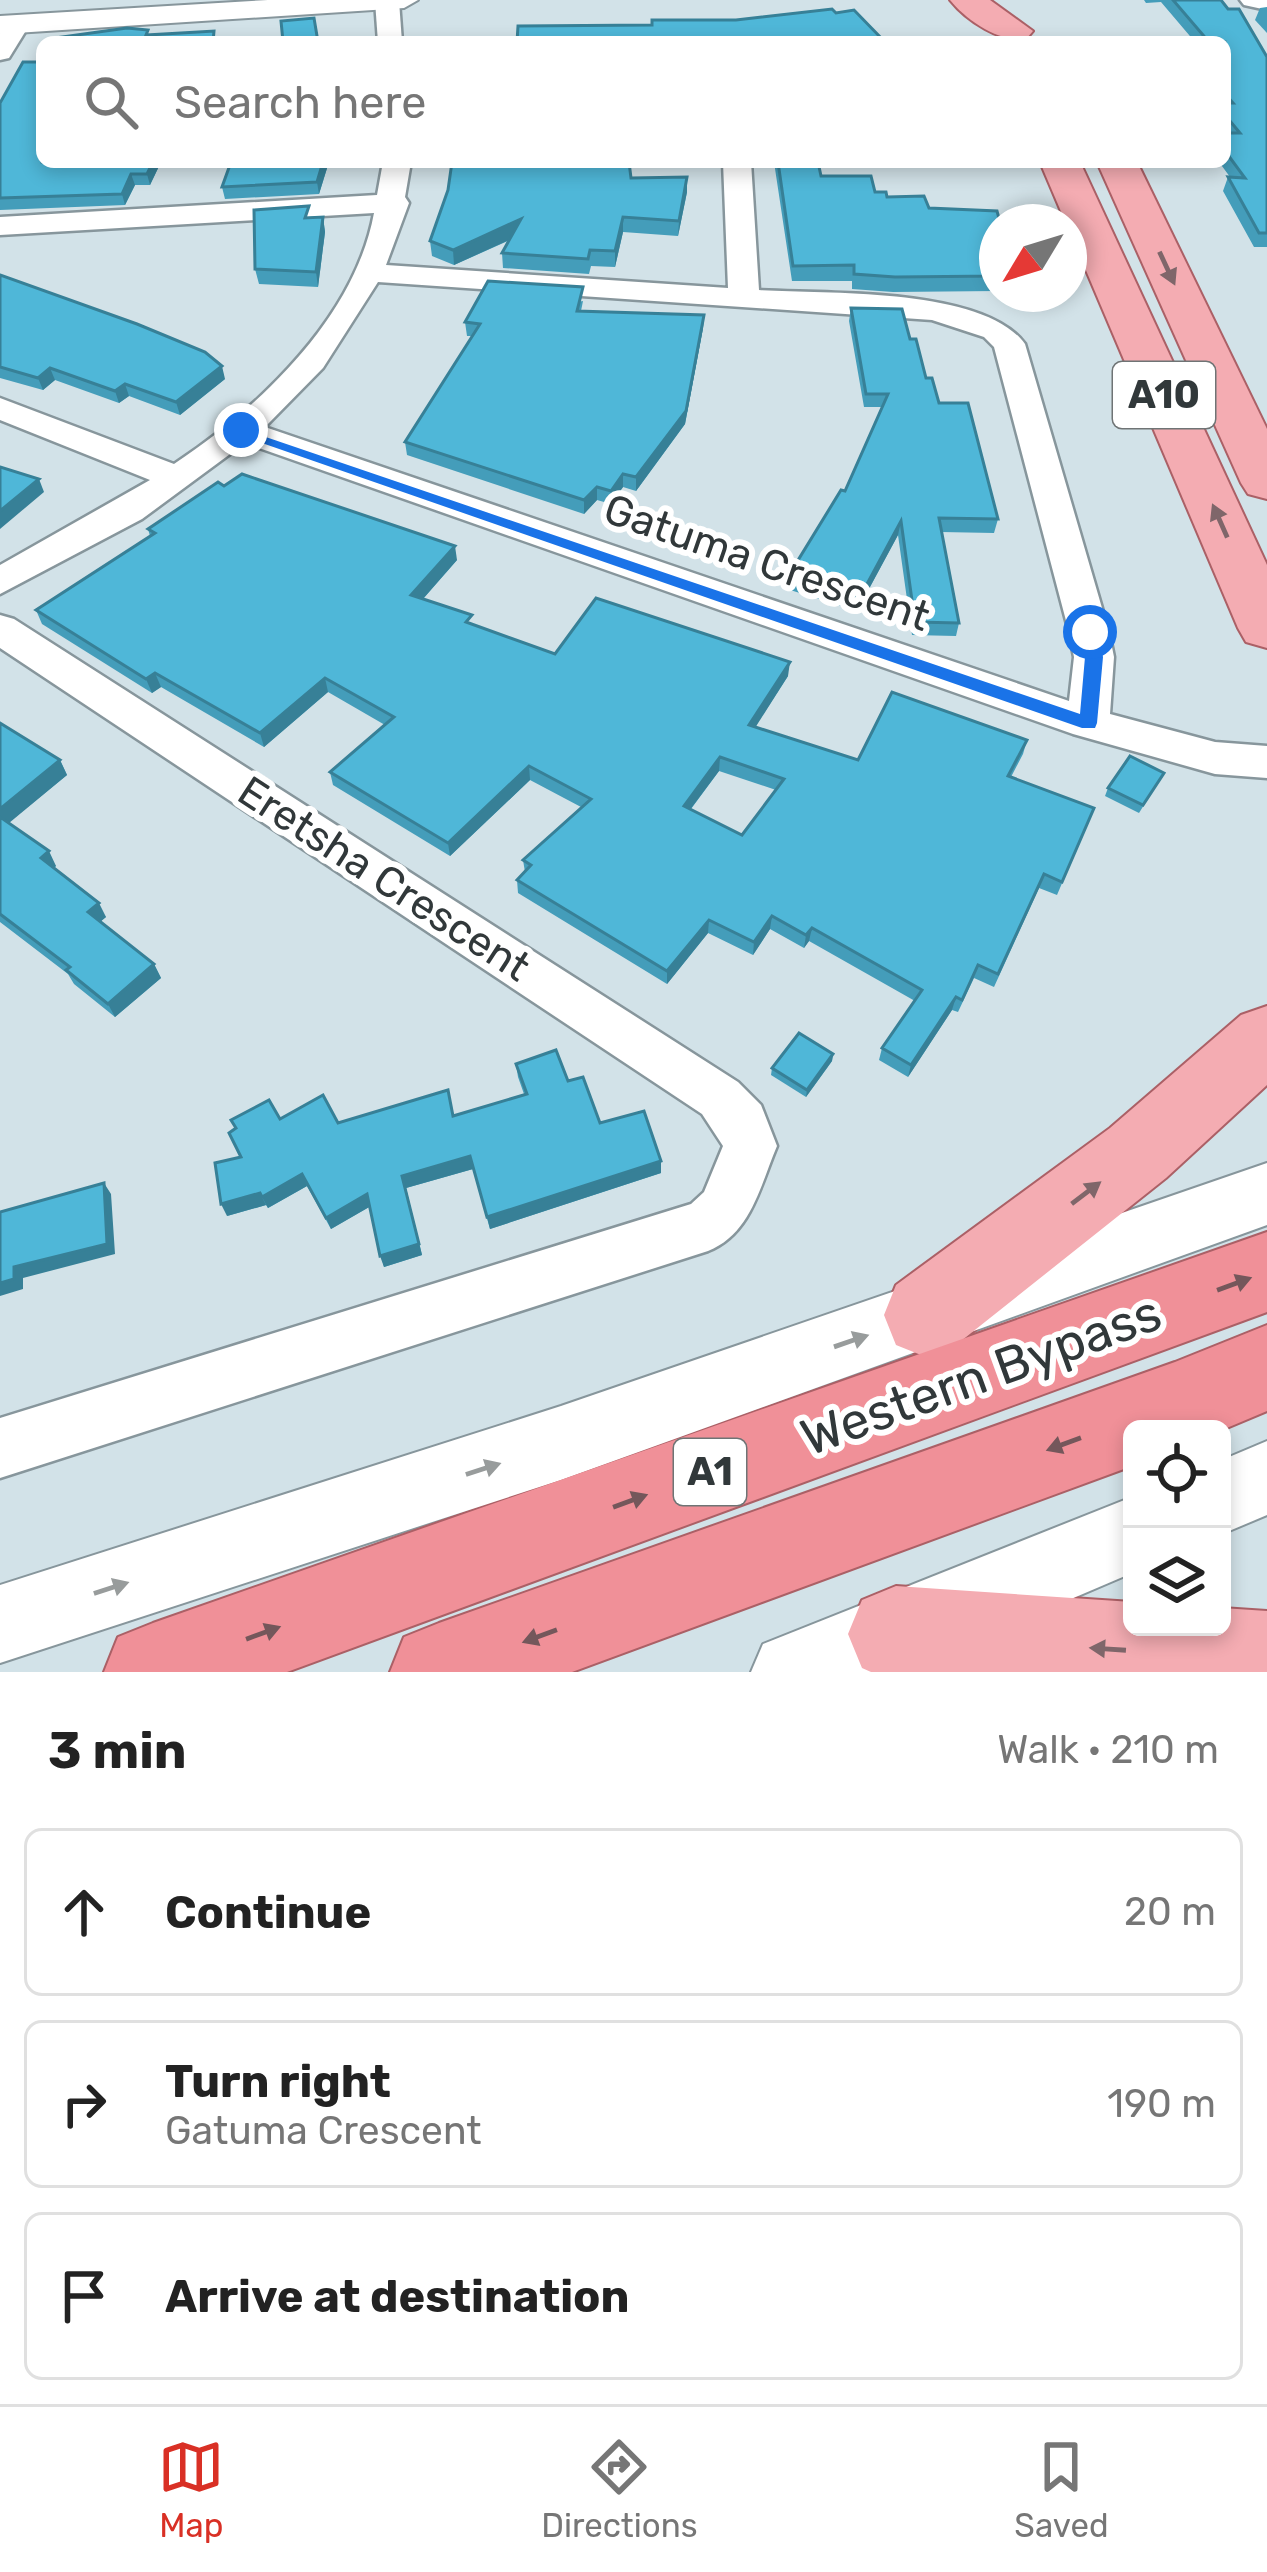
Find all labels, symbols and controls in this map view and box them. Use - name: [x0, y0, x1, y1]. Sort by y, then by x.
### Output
- search box: [36, 36, 1231, 168]
- icon: search: [78, 69, 144, 135]
- text: Search here: [174, 76, 426, 129]
- north arrow: [979, 204, 1087, 312]
- one-way arrow: [1157, 251, 1177, 286]
- road number: A10: [1113, 362, 1215, 428]
- route end: [214, 403, 268, 457]
- street label: Gatuma Crescent: [598, 484, 936, 642]
- one-way arrow: [1209, 503, 1229, 538]
- route start: [1063, 605, 1117, 659]
- street label: Eretsha Crescent: [229, 766, 539, 992]
- one-way arrow: [1070, 1181, 1101, 1206]
- one-way arrow: [1216, 1274, 1252, 1292]
- street label: Western Bypass: [793, 1282, 1169, 1468]
- one-way arrow: [833, 1331, 869, 1349]
- map controls: [1123, 1420, 1231, 1636]
- button: locate: [1123, 1420, 1231, 1528]
- one-way arrow: [1046, 1436, 1082, 1454]
- road number: A1: [674, 1439, 746, 1505]
- one-way arrow: [465, 1458, 502, 1477]
- one-way arrow: [612, 1491, 648, 1509]
- button: layers: [1123, 1528, 1231, 1636]
- one-way arrow: [93, 1578, 130, 1597]
- one-way arrow: [245, 1622, 281, 1641]
- one-way arrow: [522, 1628, 558, 1646]
- one-way arrow: [1089, 1639, 1126, 1658]
- text: 3 min: [48, 1720, 187, 1781]
- text: Walk · 210 m: [997, 1727, 1219, 1773]
- icon: ahead: [51, 1879, 117, 1945]
- text: Continue: [165, 1886, 371, 1939]
- text: 20 m: [1124, 1889, 1216, 1935]
- text: Turn right: [165, 2055, 391, 2108]
- icon: right: [51, 2071, 117, 2137]
- text: 190 m: [1107, 2081, 1216, 2127]
- text: Gatuma Crescent: [165, 2108, 482, 2154]
- icon: arrive: [51, 2263, 117, 2329]
- text: Arrive at destination: [165, 2270, 630, 2323]
- tab: Map: [158, 2434, 224, 2545]
- tab: Directions: [541, 2434, 698, 2545]
- tab: Saved: [1014, 2434, 1109, 2545]

